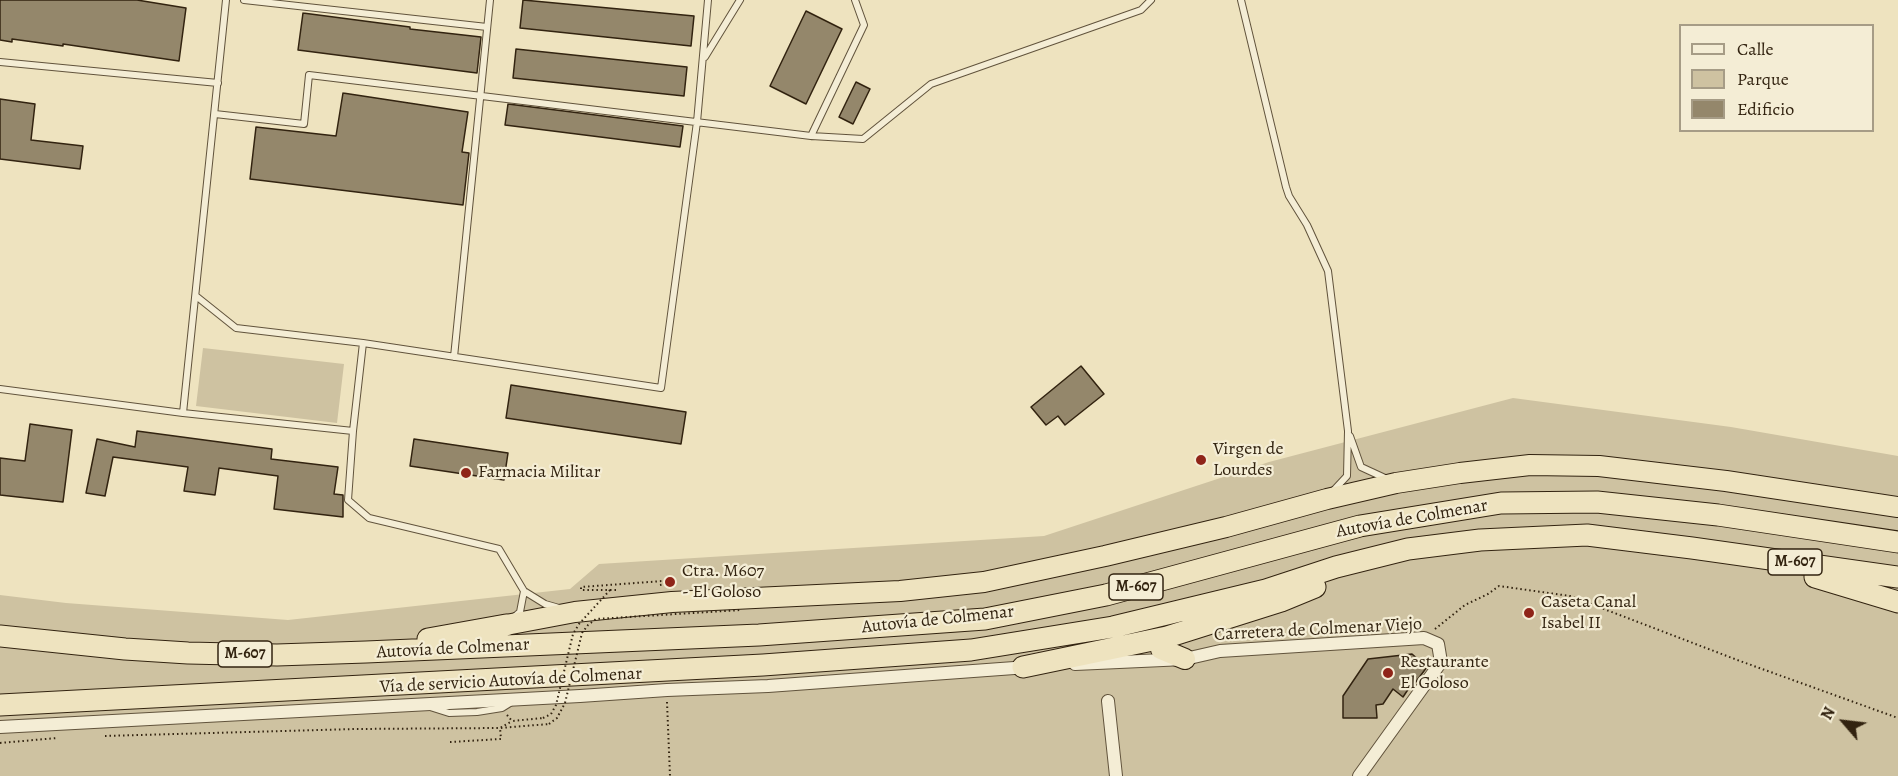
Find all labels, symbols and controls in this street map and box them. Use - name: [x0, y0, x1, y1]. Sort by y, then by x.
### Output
- legend: [1679, 24, 1874, 132]
- text: Calle: [1737, 37, 1774, 61]
- text: Parque: [1737, 67, 1789, 91]
- text: Edificio: [1737, 97, 1794, 121]
- place label: Virgen de Lourdes: [1213, 439, 1283, 482]
- marker: Virgen de Lourdes: [1194, 453, 1208, 467]
- place label: Farmacia Militar: [478, 462, 601, 484]
- marker: Farmacia Militar: [459, 466, 473, 480]
- street label: Autovía de Colmenar: [1335, 495, 1489, 543]
- road number: M-607: [1768, 549, 1822, 575]
- place label: Ctra. M607 - El Goloso: [682, 561, 764, 604]
- road number: M-607: [1109, 574, 1163, 600]
- marker: Ctra. M607 - El Goloso: [663, 575, 677, 589]
- place label: Caseta Canal Isabel II: [1541, 592, 1636, 634]
- street label: Autovía de Colmenar: [861, 601, 1015, 639]
- marker: Caseta Canal Isabel II: [1522, 606, 1536, 620]
- street label: Carretera de Colmenar Viejo: [1213, 614, 1423, 646]
- street label: Autovía de Colmenar: [376, 634, 530, 664]
- road number: M-607: [218, 641, 272, 667]
- place label: Restaurante El Goloso: [1400, 652, 1489, 694]
- street label: Vía de servicio Autovía de Colmenar: [379, 663, 643, 699]
- marker: Restaurante El Goloso: [1381, 666, 1395, 680]
- north arrow: [1814, 692, 1874, 752]
- text: N: [1816, 703, 1841, 724]

